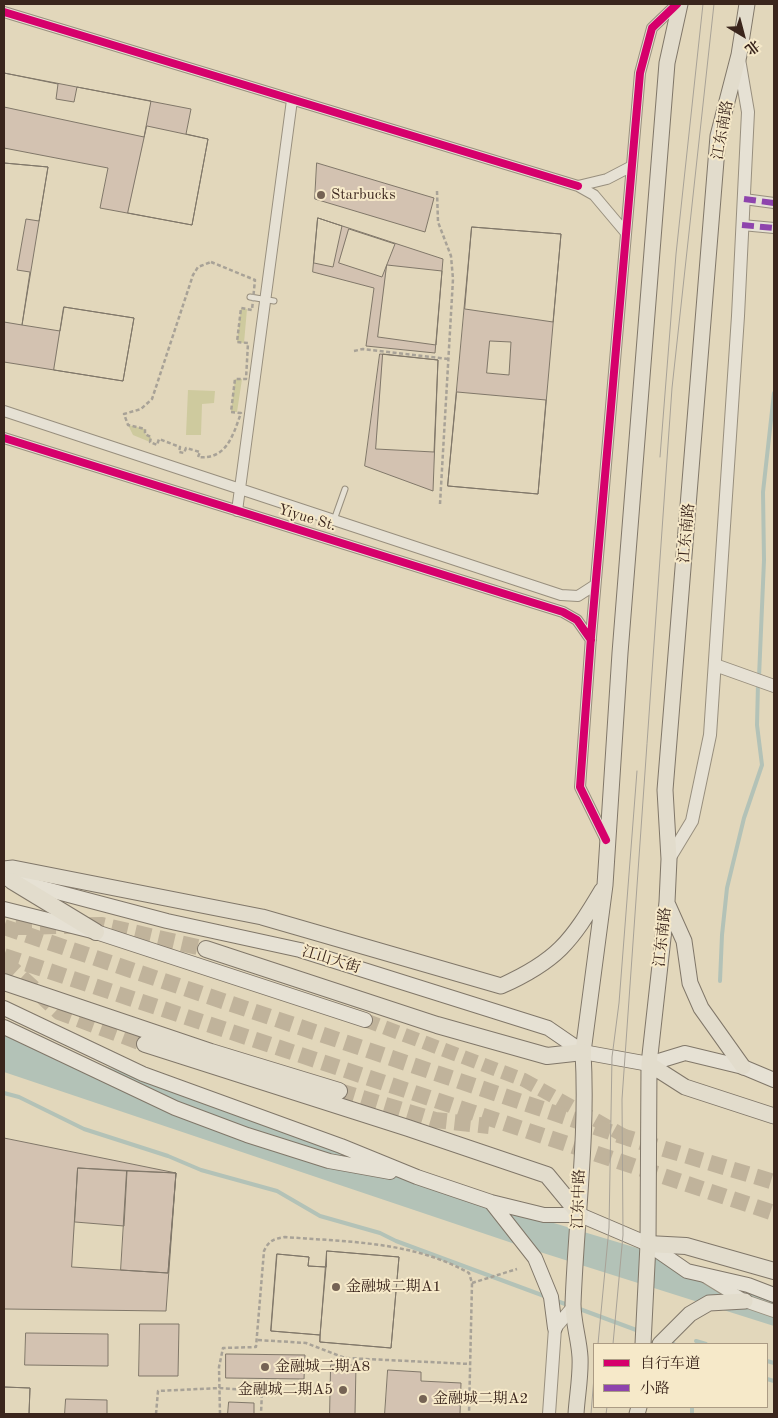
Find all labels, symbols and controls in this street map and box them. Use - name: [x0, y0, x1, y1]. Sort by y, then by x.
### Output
- north arrow: [718, 10, 768, 60]
- text: 北: [742, 37, 762, 57]
- street label: 江东南路: [709, 99, 737, 161]
- place label: Starbucks: [331, 186, 396, 204]
- marker: Starbucks: [315, 189, 327, 201]
- street label: Yiyue St.: [276, 501, 338, 535]
- street label: 江东南路: [675, 502, 699, 564]
- street label: 江东南路: [651, 906, 675, 968]
- street label: 江山大街: [300, 943, 362, 977]
- street label: 江东中路: [569, 1169, 589, 1229]
- place label: 金融城二期A1: [346, 1278, 441, 1296]
- marker: 金融城二期A1: [330, 1281, 342, 1293]
- legend: [593, 1343, 768, 1408]
- text: 自行车道: [640, 1357, 700, 1372]
- place label: 金融城二期A8: [275, 1358, 370, 1376]
- marker: 金融城二期A8: [259, 1361, 271, 1373]
- place label: 金融城二期A5: [238, 1381, 333, 1399]
- text: 小路: [640, 1382, 670, 1397]
- marker: 金融城二期A5: [337, 1384, 349, 1396]
- place label: 金融城二期A2: [433, 1390, 528, 1408]
- marker: 金融城二期A2: [417, 1393, 429, 1405]

